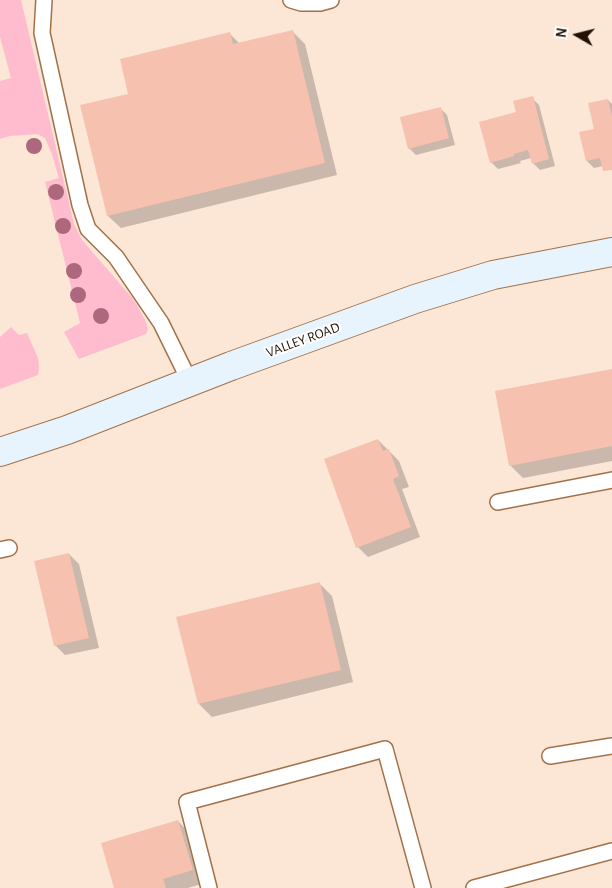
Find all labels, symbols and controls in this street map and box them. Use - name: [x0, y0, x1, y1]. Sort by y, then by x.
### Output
- north arrow: [552, 10, 602, 60]
- text: N: [555, 27, 570, 39]
- street label: VALLEY ROAD: [264, 319, 342, 361]

